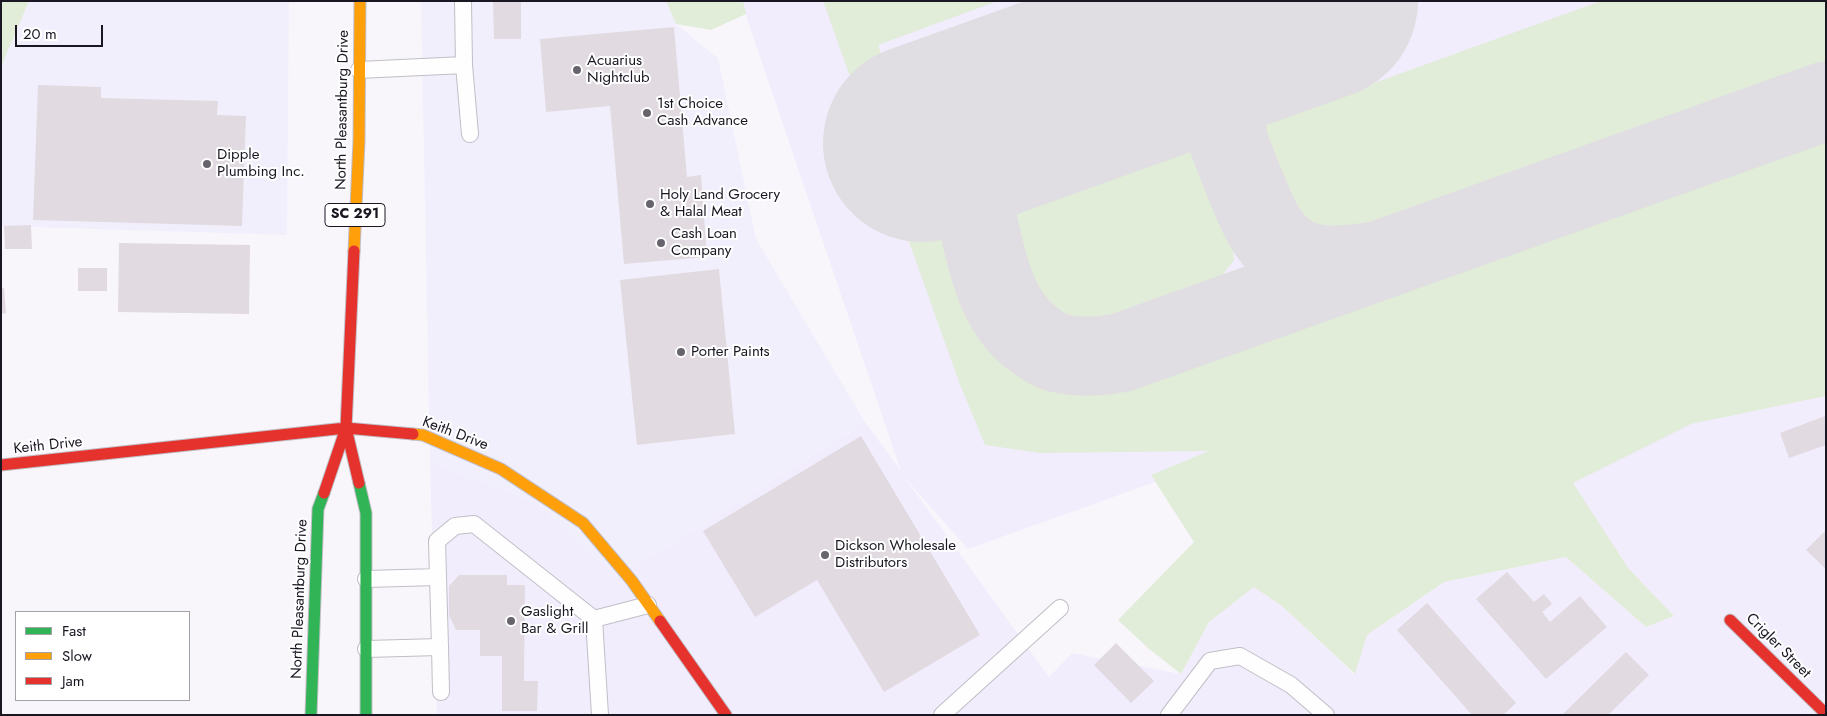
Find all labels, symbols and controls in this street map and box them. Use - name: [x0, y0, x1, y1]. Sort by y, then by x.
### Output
- scale bar: [18, 15, 105, 47]
- text: 20 m: [23, 23, 57, 45]
- street label: North Pleasantburg Drive: [333, 30, 353, 190]
- place label: Acuarius Nightclub: [587, 52, 650, 87]
- marker: Acuarius Nightclub: [571, 64, 583, 76]
- place label: 1st Choice Cash Advance: [657, 95, 748, 130]
- marker: 1st Choice Cash Advance: [641, 107, 653, 119]
- place label: Dipple Plumbing Inc.: [217, 146, 305, 181]
- marker: Dipple Plumbing Inc.: [201, 158, 213, 170]
- place label: Holy Land Grocery & Halal Meat: [660, 186, 780, 221]
- marker: Holy Land Grocery & Halal Meat: [644, 198, 656, 210]
- road number: SC 291: [325, 204, 385, 226]
- place label: Cash Loan Company: [671, 225, 737, 260]
- marker: Cash Loan Company: [655, 237, 667, 249]
- place label: Porter Paints: [691, 343, 769, 361]
- marker: Porter Paints: [675, 346, 687, 358]
- street label: Keith Drive: [420, 413, 490, 455]
- street label: Keith Drive: [13, 433, 83, 459]
- street label: North Pleasantburg Drive: [288, 519, 312, 679]
- place label: Dickson Wholesale Distributors: [835, 537, 956, 572]
- marker: Dickson Wholesale Distributors: [819, 549, 831, 561]
- place label: Gaslight Bar & Grill: [521, 603, 588, 638]
- street label: Crigler Street: [1742, 610, 1814, 682]
- legend: [15, 611, 190, 701]
- marker: Gaslight Bar & Grill: [505, 615, 517, 627]
- text: Fast: [62, 620, 86, 642]
- text: Slow: [62, 645, 92, 667]
- text: Jam: [62, 670, 85, 692]

